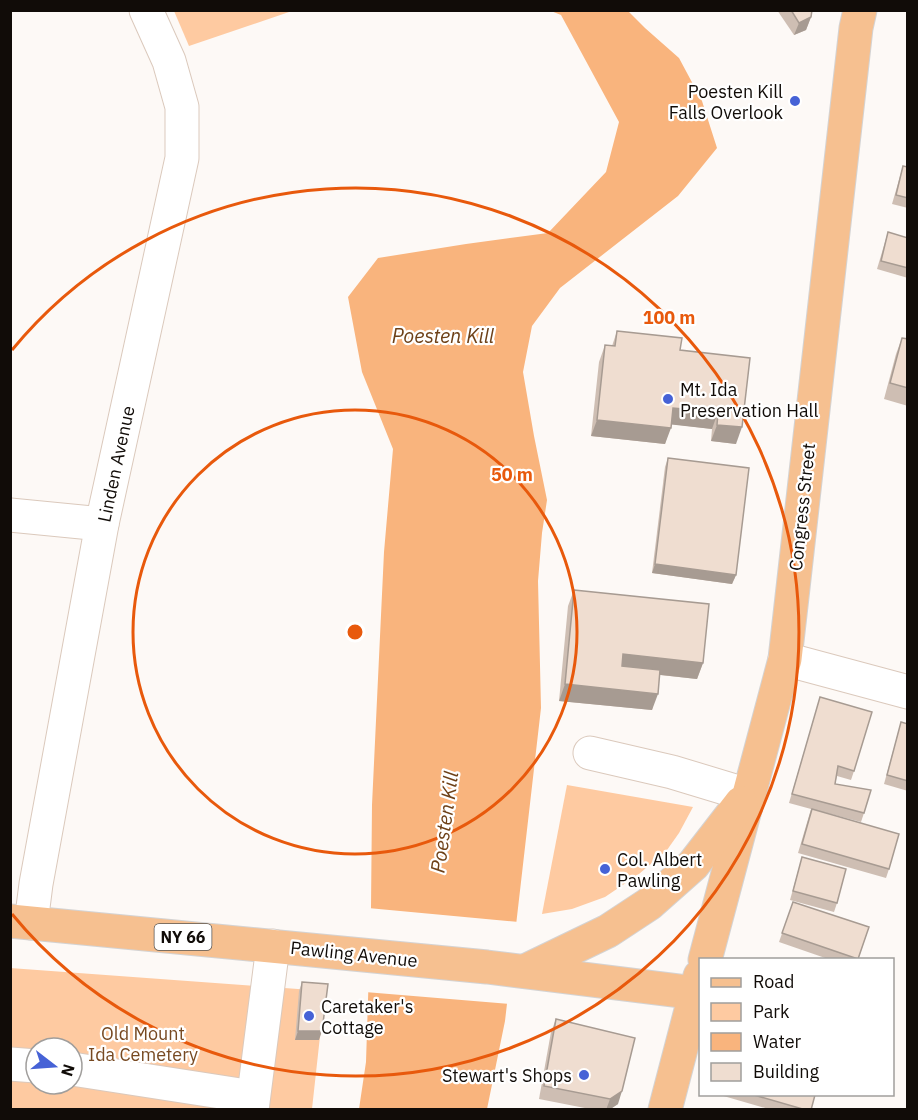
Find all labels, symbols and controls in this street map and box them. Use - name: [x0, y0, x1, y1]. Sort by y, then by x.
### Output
- place label: Poesten Kill Falls Overlook: [669, 80, 784, 124]
- marker: Poesten Kill Falls Overlook: [788, 94, 802, 108]
- text: 100 m: [643, 306, 695, 329]
- water label: Poesten Kill: [392, 322, 495, 349]
- place label: Mt. Ida Preservation Hall: [680, 378, 818, 422]
- marker: Mt. Ida Preservation Hall: [661, 392, 675, 406]
- street label: Linden Avenue: [92, 403, 140, 524]
- street label: Congress Street: [784, 442, 820, 572]
- text: 50 m: [491, 463, 533, 486]
- centre of rings: [345, 622, 365, 642]
- water label: Poesten Kill: [424, 769, 465, 875]
- place label: Col. Albert Pawling: [617, 848, 702, 892]
- marker: Col. Albert Pawling: [598, 862, 612, 876]
- road number: NY 66: [154, 924, 212, 950]
- street label: Pawling Avenue: [289, 936, 419, 972]
- legend: [699, 958, 894, 1096]
- text: Road: [753, 970, 794, 993]
- place label: Caretaker's Cottage: [321, 995, 413, 1039]
- text: Park: [753, 1000, 790, 1023]
- marker: Caretaker's Cottage: [302, 1009, 316, 1023]
- park label: Old Mount Ida Cemetery: [88, 1022, 198, 1066]
- text: Water: [753, 1030, 802, 1053]
- north arrow: [24, 1036, 84, 1096]
- text: Building: [753, 1060, 820, 1083]
- text: N: [57, 1062, 80, 1079]
- place label: Stewart's Shops: [442, 1064, 572, 1087]
- marker: Stewart's Shops: [577, 1068, 591, 1082]

